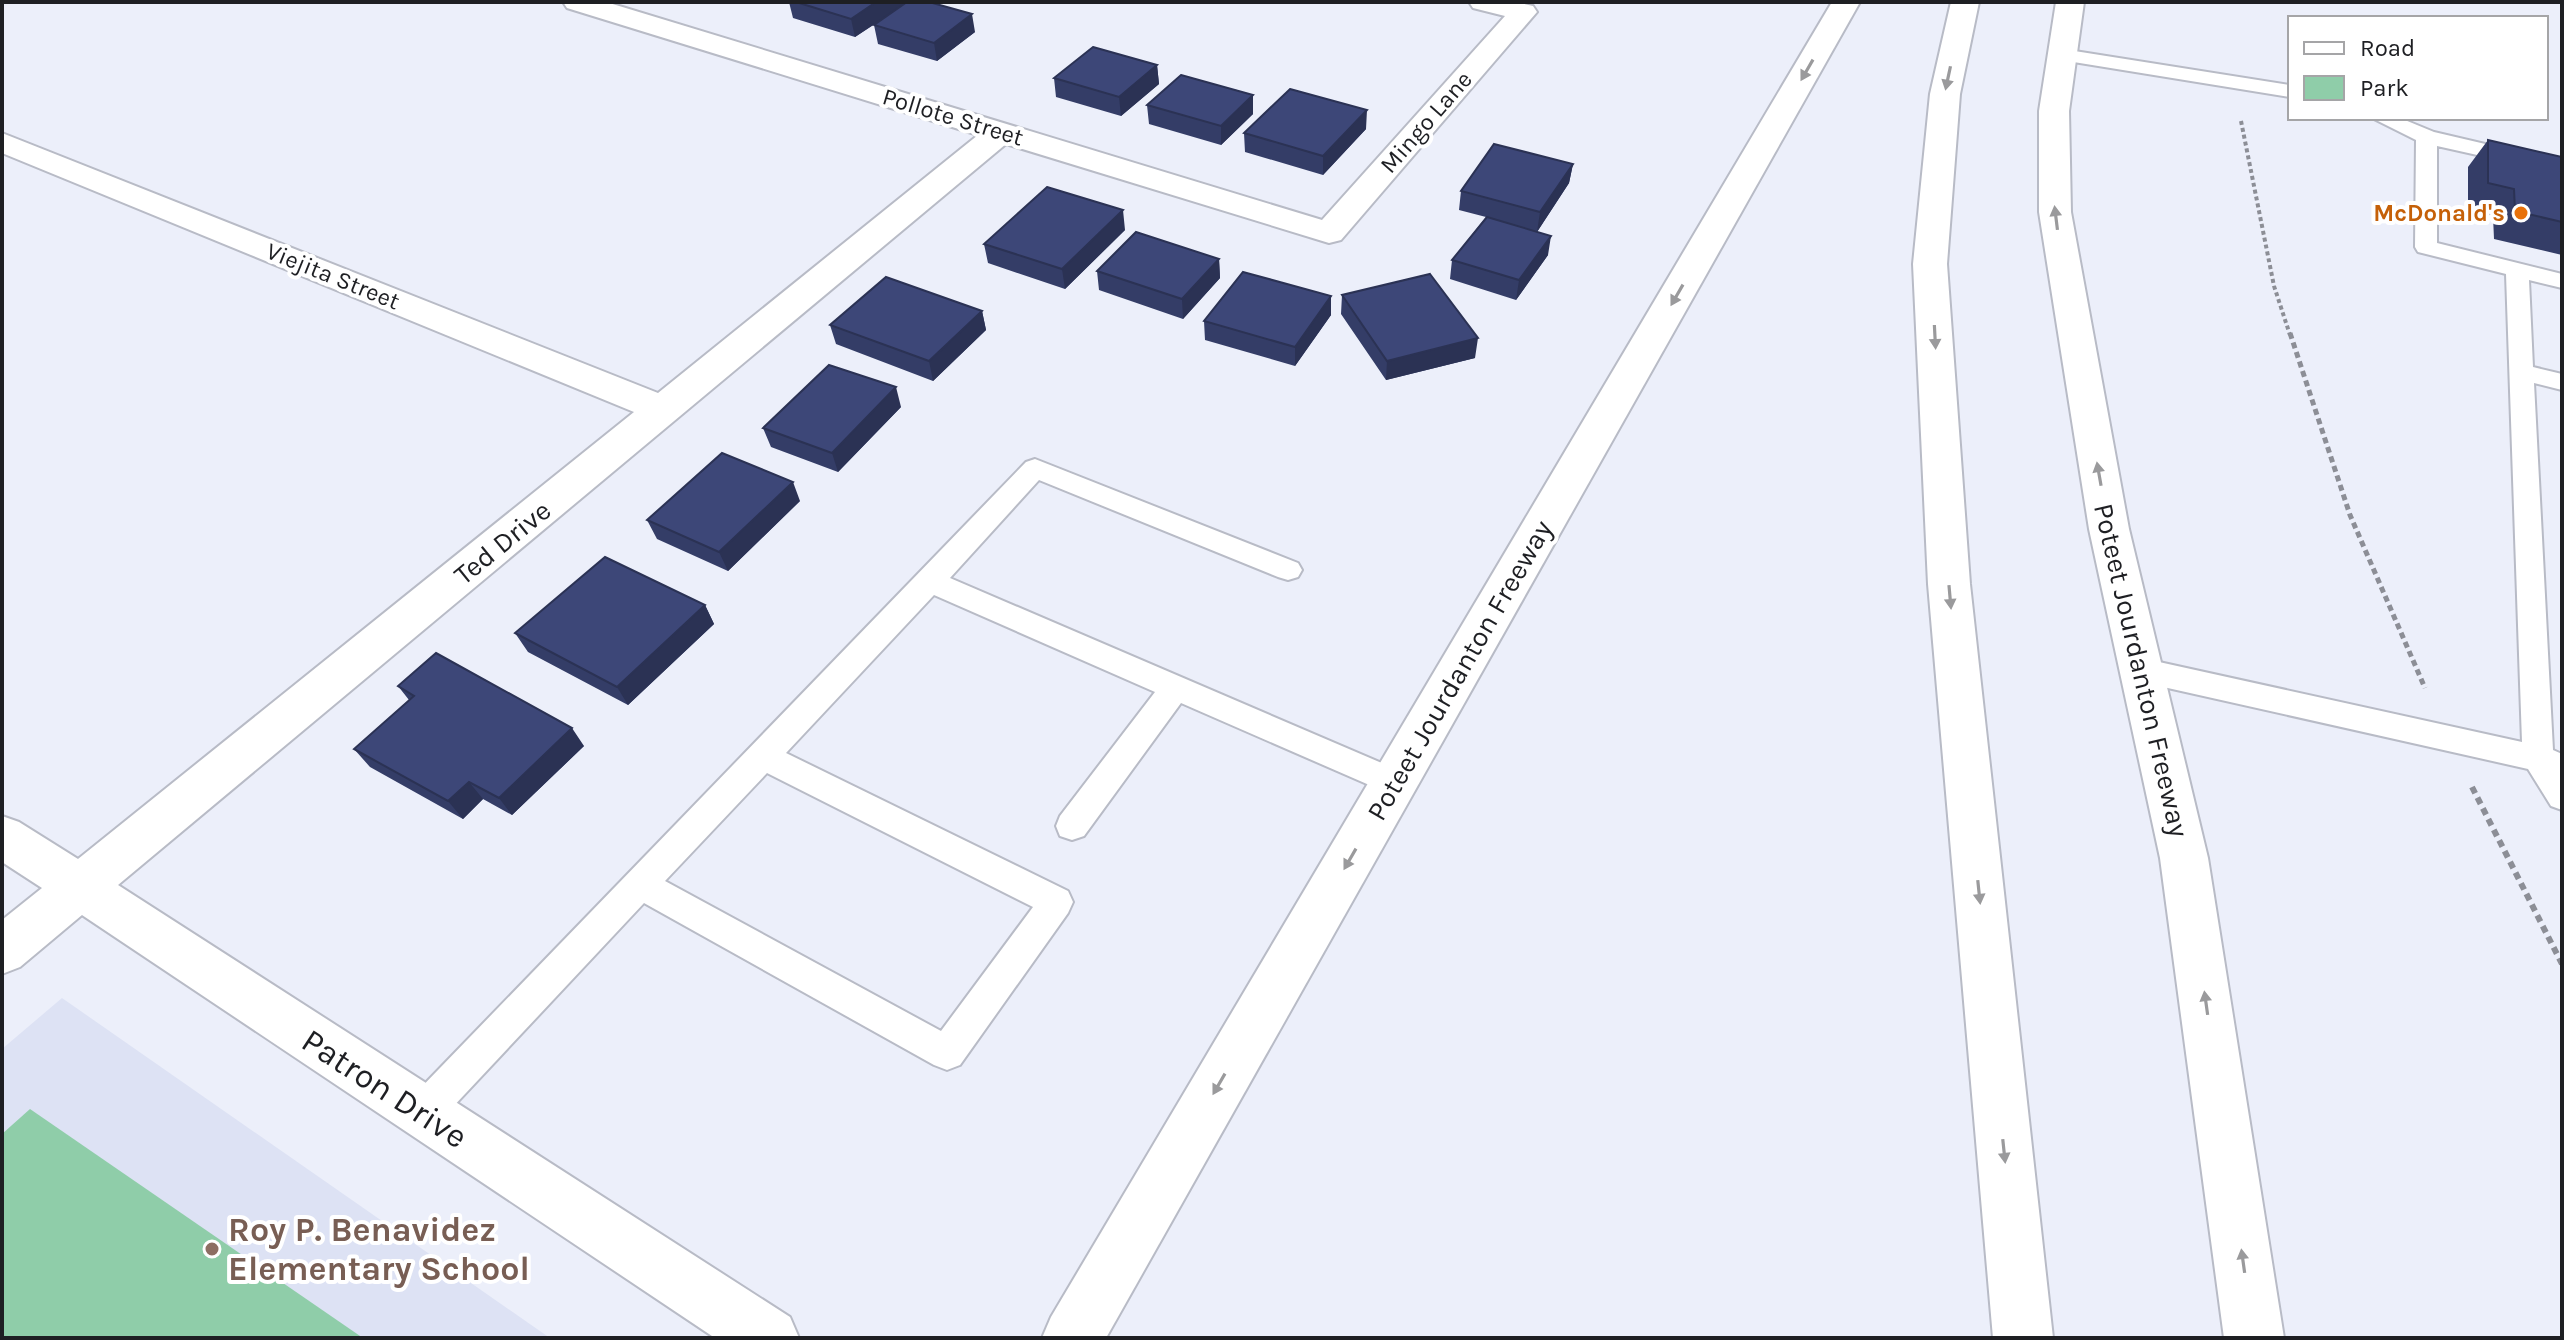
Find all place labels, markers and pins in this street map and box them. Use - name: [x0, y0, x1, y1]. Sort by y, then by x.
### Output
- place label: McDonald's: [2373, 199, 2505, 227]
- marker: McDonald's: [2512, 204, 2530, 222]
- place label: Roy P. Benavidez Elementary School: [228, 1210, 530, 1289]
- marker: Roy P. Benavidez Elementary School: [203, 1240, 221, 1258]

